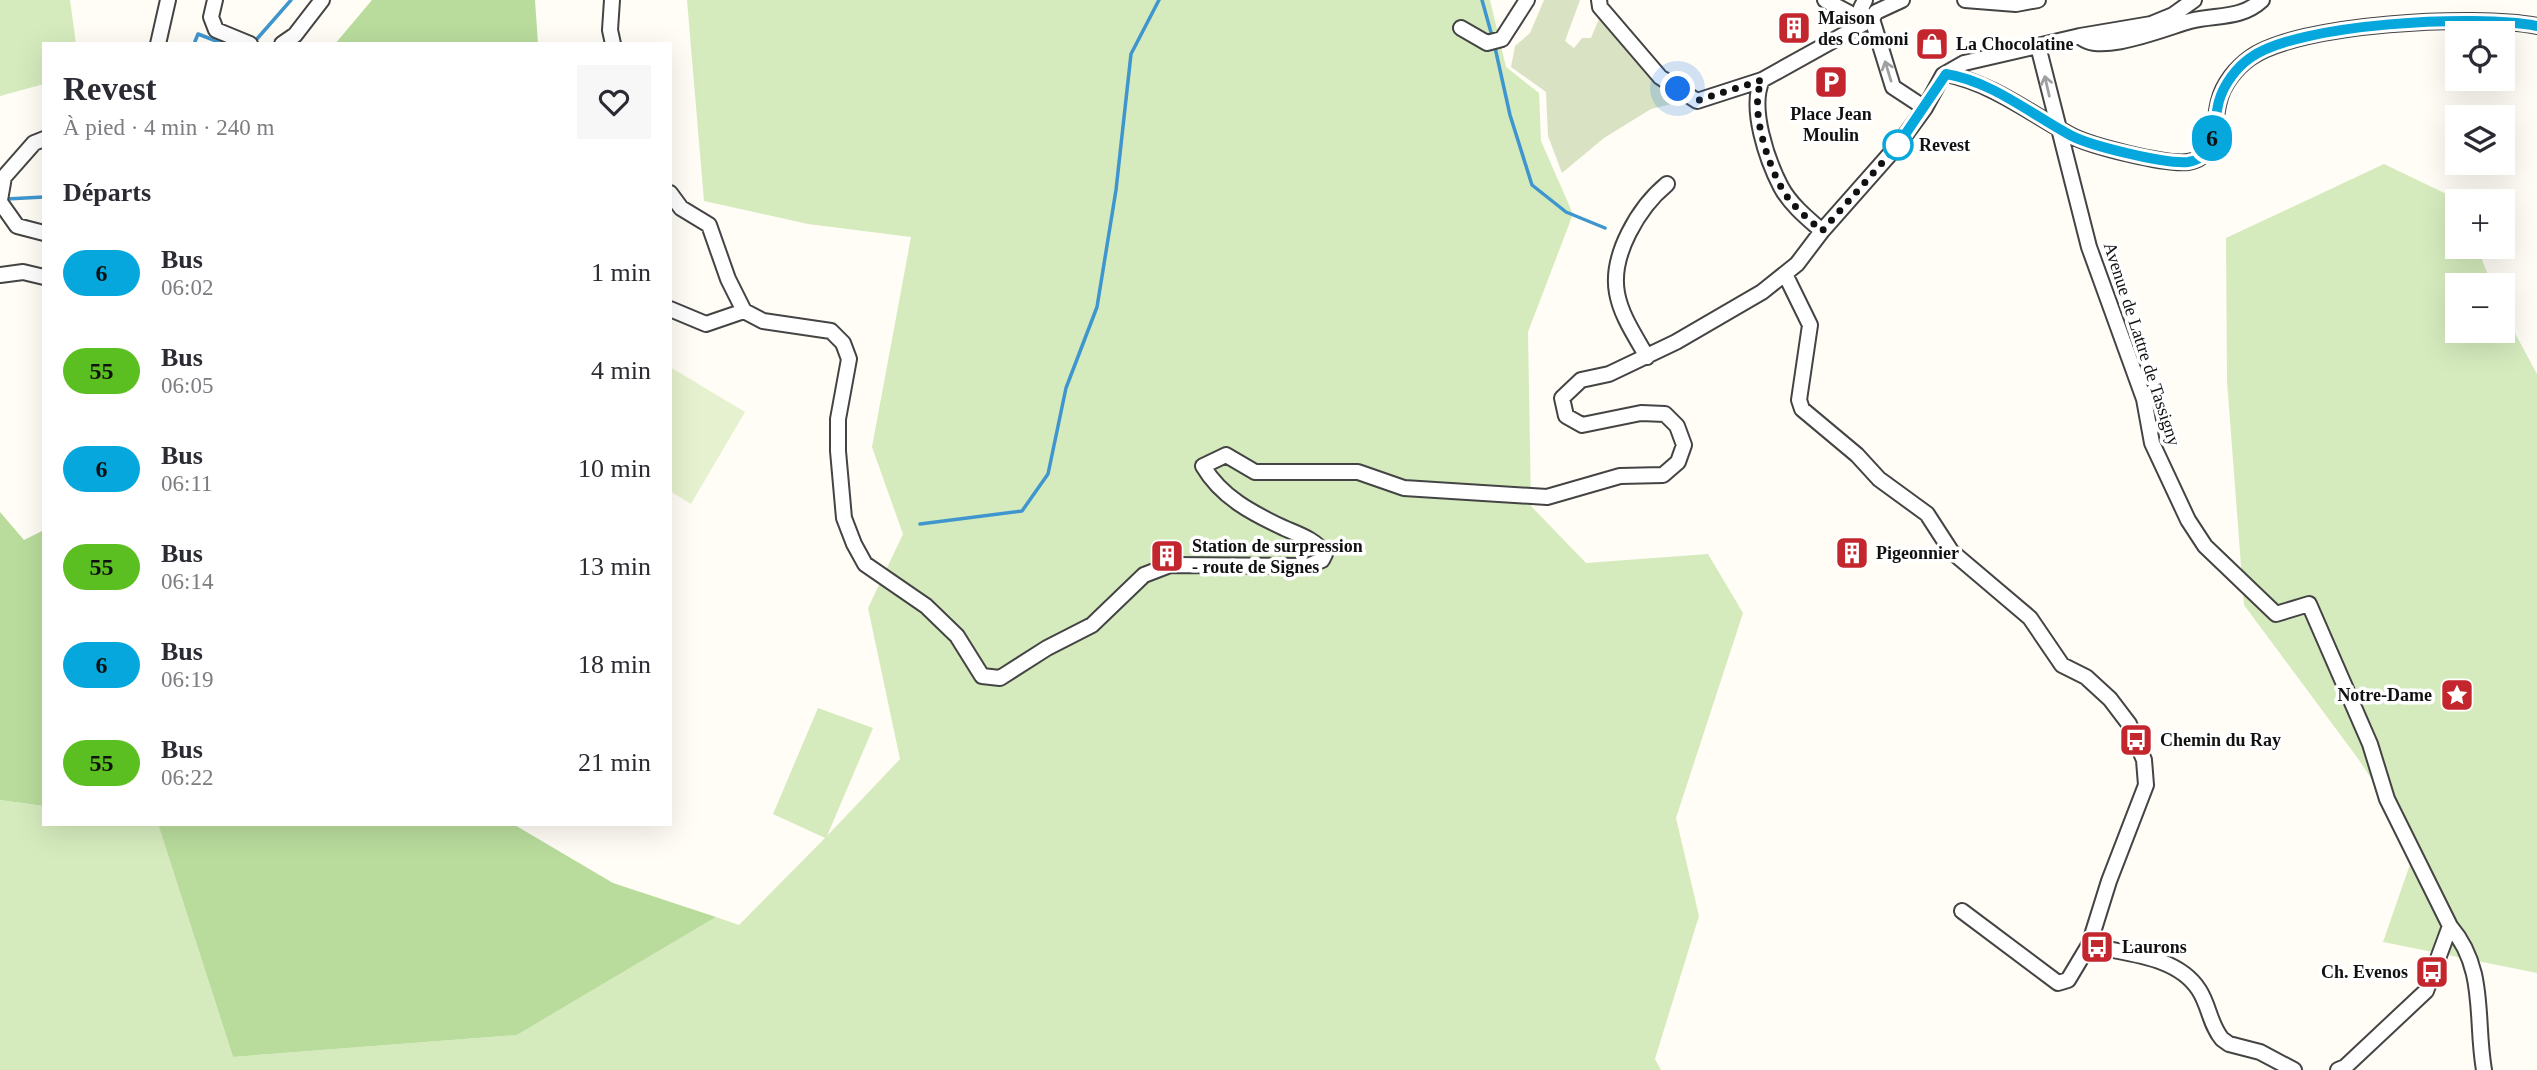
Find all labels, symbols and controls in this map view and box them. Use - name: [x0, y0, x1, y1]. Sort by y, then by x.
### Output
- place label: Maison des Comoni: [1818, 8, 1909, 49]
- building icon: Maison des Comoni: [1775, 9, 1813, 47]
- map controls: [2445, 21, 2515, 343]
- button: locate: [2445, 21, 2515, 91]
- shop icon: La Chocolatine: [1913, 25, 1951, 63]
- place label: La Chocolatine: [1956, 34, 2074, 54]
- one-way arrow: [1880, 60, 1893, 82]
- parking icon: Place Jean Moulin: [1812, 63, 1850, 101]
- button: heart: [577, 65, 651, 139]
- text: Revest: [63, 71, 156, 107]
- your location: [1660, 71, 1695, 106]
- one-way arrow: [2040, 75, 2054, 98]
- place label: Place Jean Moulin: [1790, 104, 1872, 145]
- button: layers: [2445, 105, 2515, 175]
- text: À pied · 4 min · 240 m: [63, 115, 274, 140]
- line badge: 6: [2189, 115, 2235, 161]
- text: 6: [2206, 125, 2218, 151]
- marker: Revest: [1883, 130, 1913, 160]
- place label: Revest: [1919, 135, 1970, 155]
- text: Départs: [63, 178, 151, 207]
- button: +: [2445, 189, 2515, 259]
- street label: Avenue de Lattre de Tassigny: [2100, 240, 2184, 448]
- text: Bus: [161, 245, 203, 274]
- text: 1 min: [591, 258, 651, 287]
- text: 6: [96, 260, 108, 286]
- button: −: [2445, 273, 2515, 343]
- text: 06:02: [161, 275, 213, 300]
- text: Bus: [161, 343, 203, 372]
- text: 4 min: [591, 356, 651, 385]
- text: 55: [90, 358, 114, 384]
- text: 06:05: [161, 373, 213, 398]
- text: Bus: [161, 441, 203, 470]
- text: 10 min: [578, 454, 651, 483]
- text: 6: [96, 456, 108, 482]
- text: 06:11: [161, 471, 213, 496]
- building icon: Pigeonnier: [1833, 534, 1871, 572]
- place label: Station de surpression - route de Signes: [1192, 536, 1363, 577]
- building icon: Station de surpression - route de Signes: [1148, 537, 1186, 575]
- text: Bus: [161, 539, 203, 568]
- place label: Pigeonnier: [1876, 543, 1959, 563]
- text: 13 min: [578, 552, 651, 581]
- text: 55: [90, 554, 114, 580]
- text: 06:14: [161, 569, 213, 594]
- text: Bus: [161, 637, 203, 666]
- text: 18 min: [578, 650, 651, 679]
- text: 6: [96, 652, 108, 678]
- text: 06:19: [161, 667, 213, 692]
- place icon: Notre-Dame: [2438, 676, 2476, 714]
- place label: Notre-Dame: [2337, 685, 2432, 705]
- bus stop icon: Chemin du Ray: [2117, 721, 2155, 759]
- place label: Chemin du Ray: [2160, 730, 2281, 750]
- text: Bus: [161, 735, 203, 764]
- text: 21 min: [578, 748, 651, 777]
- text: 55: [90, 750, 114, 776]
- text: 06:22: [161, 765, 213, 790]
- bus stop icon: Laurons: [2078, 928, 2116, 966]
- place label: Laurons: [2122, 937, 2187, 957]
- bus stop icon: Ch. Evenos: [2413, 953, 2451, 991]
- place label: Ch. Evenos: [2321, 962, 2408, 982]

